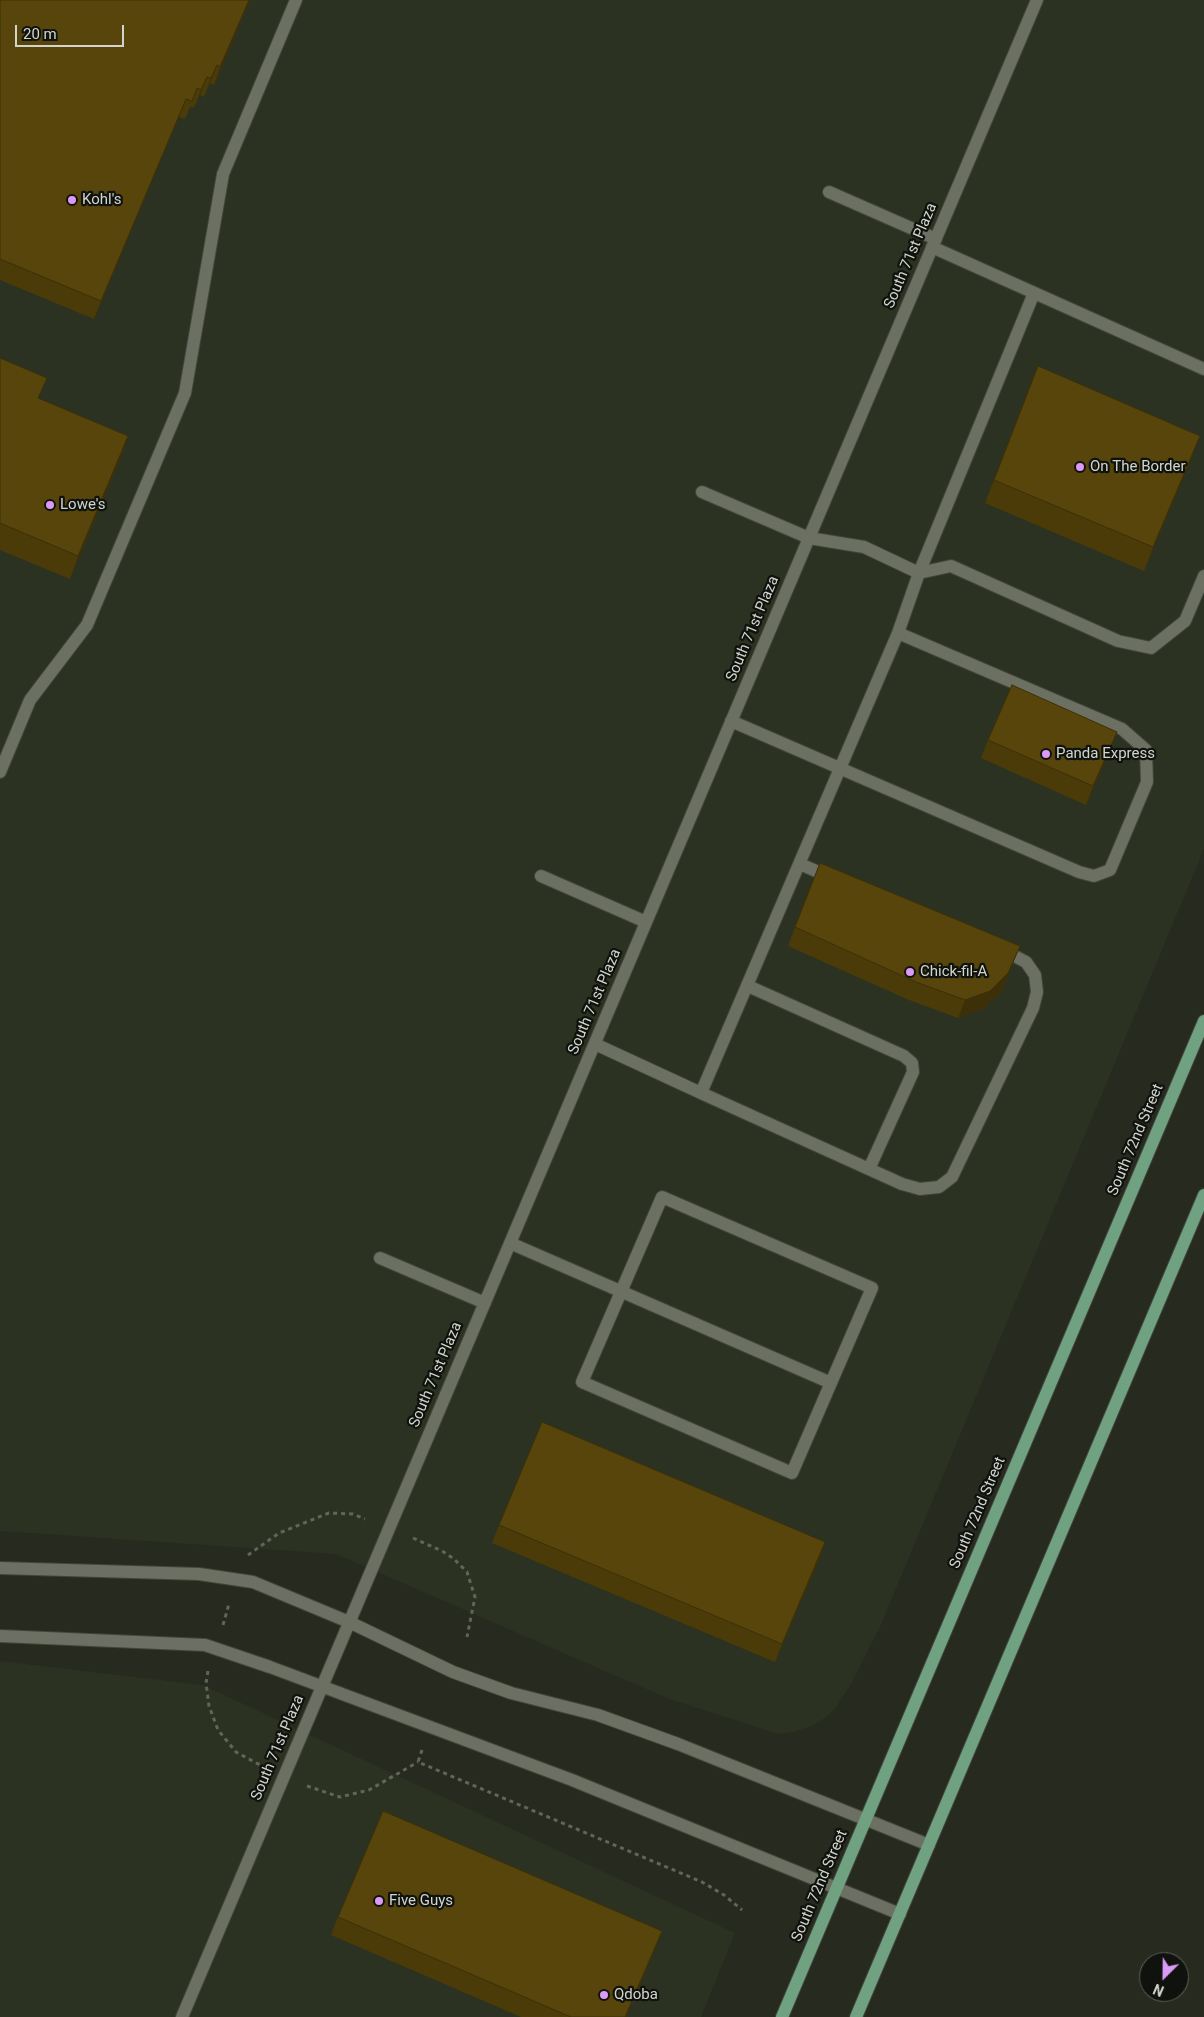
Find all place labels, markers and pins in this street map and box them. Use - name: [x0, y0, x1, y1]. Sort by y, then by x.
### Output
- place label: Kohl's: [82, 191, 121, 209]
- marker: Kohl's: [66, 194, 78, 206]
- place label: On The Border: [1090, 458, 1186, 476]
- marker: On The Border: [1074, 461, 1086, 473]
- place label: Lowe's: [60, 496, 106, 514]
- marker: Lowe's: [44, 499, 56, 511]
- place label: Panda Express: [1056, 745, 1155, 763]
- marker: Panda Express: [1040, 748, 1052, 760]
- place label: Chick-fil-A: [920, 963, 987, 981]
- marker: Chick-fil-A: [904, 966, 916, 978]
- place label: Five Guys: [389, 1892, 453, 1910]
- marker: Five Guys: [373, 1895, 385, 1907]
- place label: Qdoba: [614, 1986, 658, 2004]
- marker: Qdoba: [598, 1989, 610, 2001]

